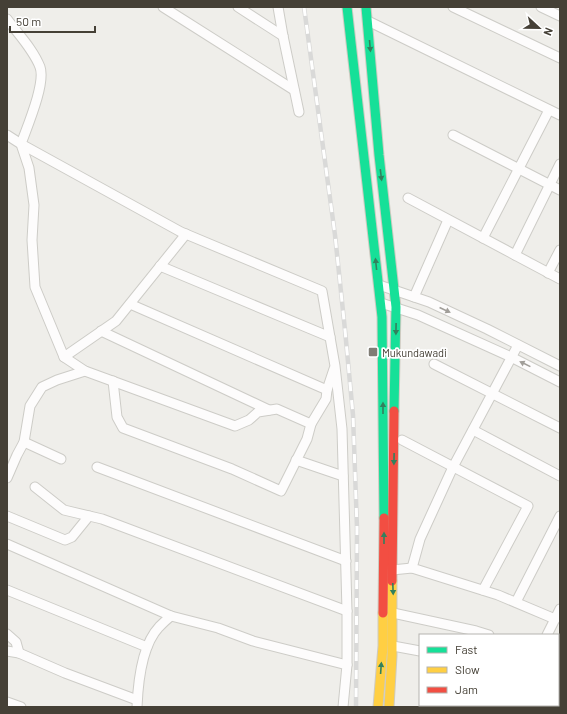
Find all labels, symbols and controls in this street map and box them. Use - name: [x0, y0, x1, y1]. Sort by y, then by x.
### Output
- scale bar: [10, 8, 95, 34]
- north arrow: [519, 8, 559, 48]
- text: 50 m: [16, 14, 41, 28]
- text: N: [541, 26, 556, 38]
- one-way arrow: [367, 40, 373, 52]
- one-way arrow: [378, 169, 385, 181]
- one-way arrow: [373, 258, 379, 271]
- one-way arrow: [439, 307, 451, 313]
- one-way arrow: [393, 323, 399, 336]
- marker: Mukundawadi: [367, 346, 379, 358]
- place label: Mukundawadi: [382, 346, 447, 359]
- one-way arrow: [519, 361, 531, 368]
- one-way arrow: [380, 401, 386, 414]
- one-way arrow: [391, 453, 397, 466]
- one-way arrow: [380, 532, 387, 544]
- one-way arrow: [389, 583, 396, 595]
- legend: [419, 634, 559, 706]
- text: Fast: [455, 642, 478, 656]
- one-way arrow: [378, 662, 385, 674]
- text: Slow: [455, 662, 480, 676]
- text: Jam: [455, 682, 478, 696]

